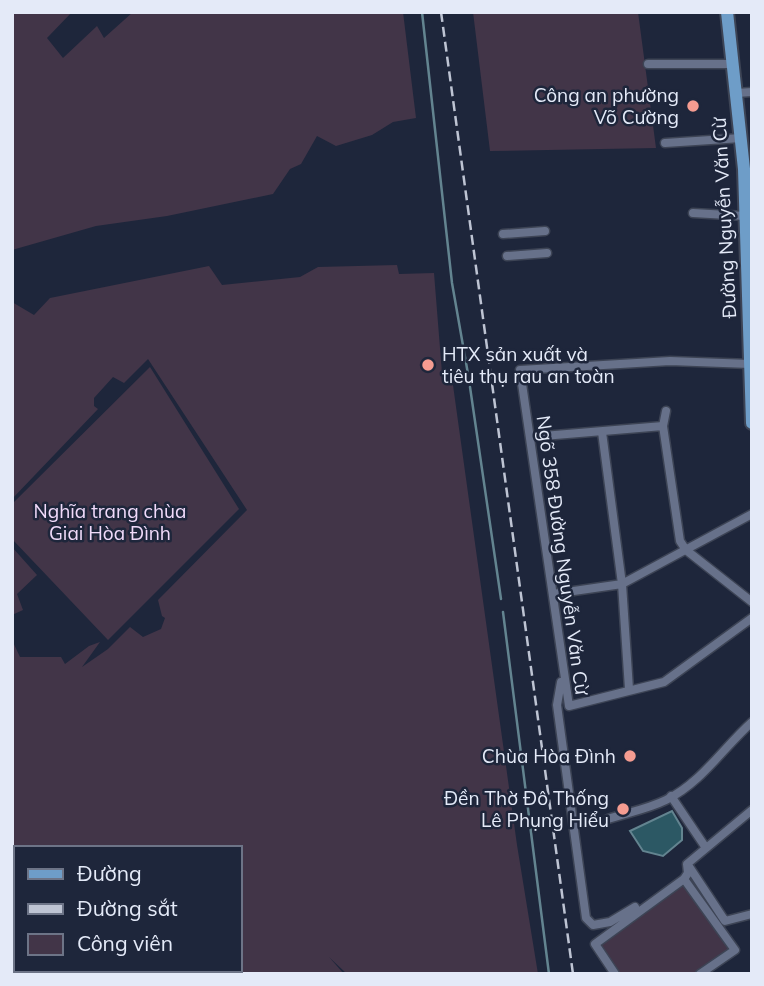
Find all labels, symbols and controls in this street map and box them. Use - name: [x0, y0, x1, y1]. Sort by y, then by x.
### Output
- place label: Công an phường Võ Cường: [534, 83, 679, 129]
- marker: Công an phường Võ Cường: [685, 98, 701, 114]
- street label: Đường Nguyễn Văn Cừ: [707, 116, 741, 319]
- place label: HTX sản xuất và tiêu thụ rau an toàn: [442, 342, 615, 388]
- marker: HTX sản xuất và tiêu thụ rau an toàn: [420, 357, 436, 373]
- street label: Ngõ 358 Đường Nguyễn Văn Cừ: [532, 414, 595, 697]
- park label: Nghĩa trang chùa Giai Hòa Đình: [34, 499, 186, 545]
- place label: Chùa Hòa Đình: [482, 744, 616, 768]
- marker: Chùa Hòa Đình: [622, 748, 638, 764]
- place label: Đền Thờ Đô Thống Lê Phụng Hiểu: [444, 786, 609, 832]
- marker: Đền Thờ Đô Thống Lê Phụng Hiểu: [615, 801, 631, 817]
- legend: [14, 846, 242, 972]
- text: Đường: [77, 860, 142, 886]
- text: Đường sắt: [77, 895, 178, 921]
- text: Công viên: [77, 930, 173, 956]

